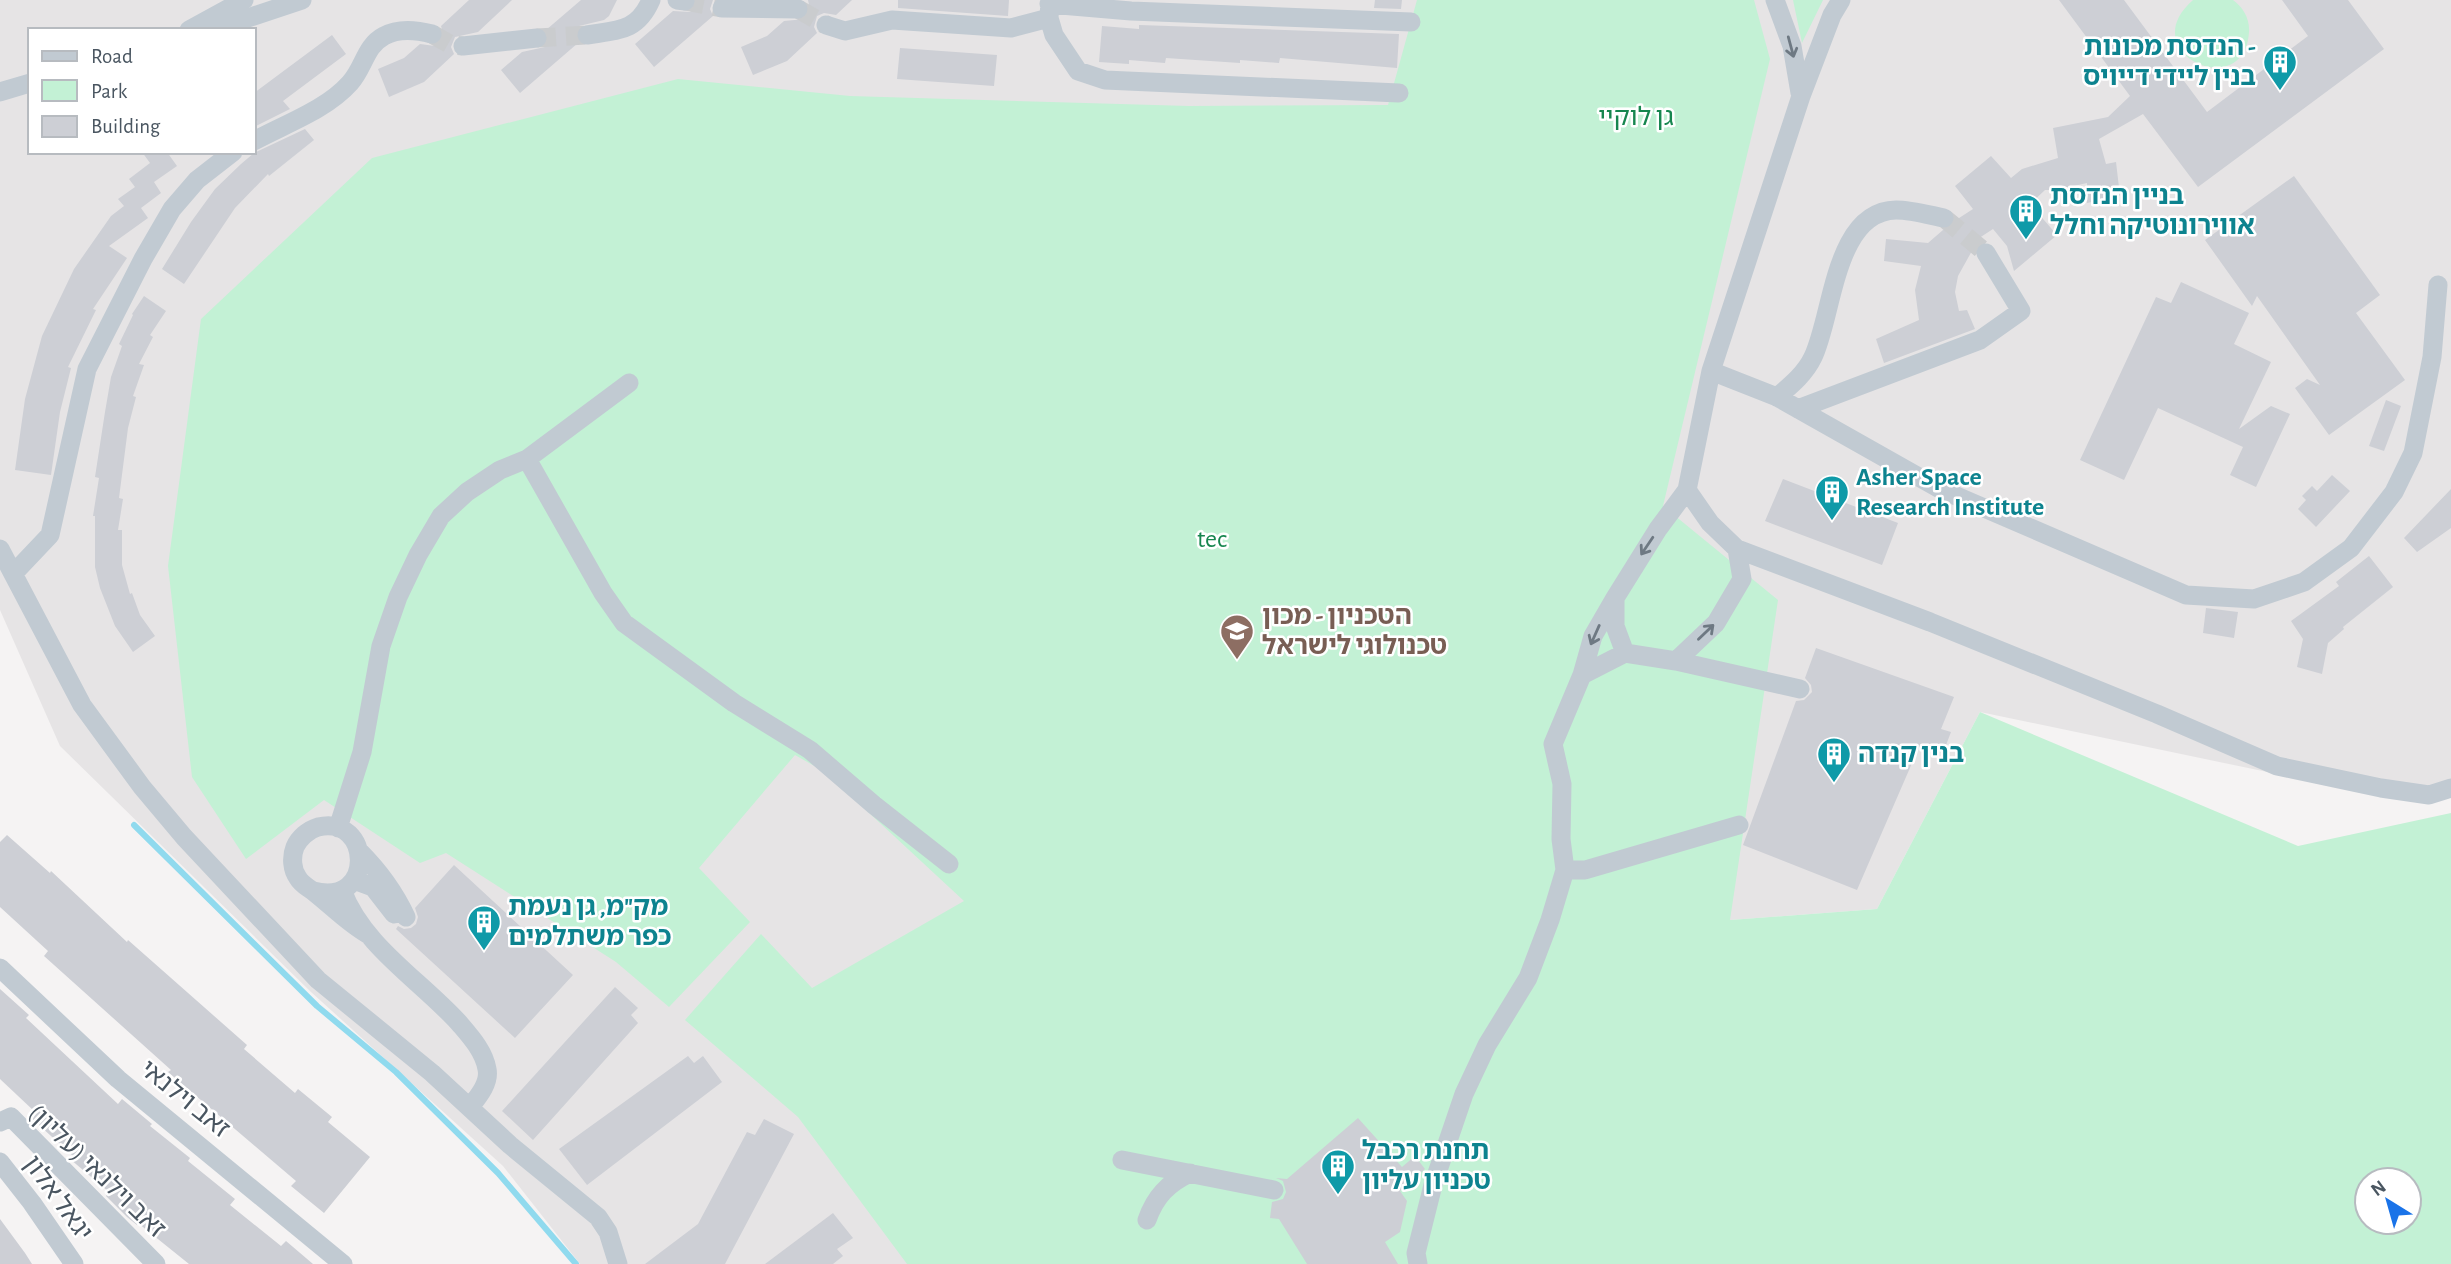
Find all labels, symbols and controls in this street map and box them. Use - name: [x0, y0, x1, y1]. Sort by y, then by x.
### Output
- legend: [28, 28, 256, 154]
- place label: הנדסת מכונות - בנין ליידי דייויס: [2083, 34, 2256, 90]
- one-way arrow: [1785, 35, 1798, 58]
- building icon: הנדסת מכונות - בנין ליידי דייויס: [2261, 43, 2299, 92]
- text: Road: [91, 46, 133, 67]
- text: Park: [91, 81, 128, 102]
- park label: גן לוקיי: [1598, 104, 1674, 130]
- text: Building: [91, 116, 161, 137]
- place label: בניין הנדסת אווירונוטיקה וחלל: [2050, 183, 2255, 239]
- building icon: בניין הנדסת אווירונוטיקה וחלל: [2007, 192, 2045, 241]
- place label: Asher Space Research Institute: [1856, 464, 2044, 520]
- building icon: Asher Space Research Institute: [1813, 473, 1851, 522]
- park label: tec: [1197, 526, 1227, 552]
- one-way arrow: [1640, 535, 1654, 555]
- place label: הטכניון - מכון טכנולוגי לישראל: [1262, 603, 1447, 659]
- school or university icon: הטכניון - מכון טכנולוגי לישראל: [1218, 612, 1256, 661]
- one-way arrow: [1588, 624, 1601, 646]
- one-way arrow: [1697, 624, 1714, 641]
- building icon: בנין קנדה: [1815, 735, 1853, 784]
- place label: בנין קנדה: [1858, 741, 1964, 767]
- place label: מק"מ, גן נעמת כפר משתלמים: [508, 894, 672, 950]
- building icon: מק"מ, גן נעמת כפר משתלמים: [465, 903, 503, 952]
- street label: זאב וילנאי: [135, 1055, 235, 1143]
- street label: זאב וילנאי (עליון): [23, 1099, 171, 1243]
- place label: תחנת רכבל טכניון עליון: [1362, 1138, 1491, 1194]
- building icon: תחנת רכבל טכניון עליון: [1319, 1147, 1357, 1196]
- street label: יגאל אלון: [19, 1151, 97, 1245]
- north arrow: [2353, 1166, 2423, 1236]
- text: N: [2368, 1177, 2390, 1200]

